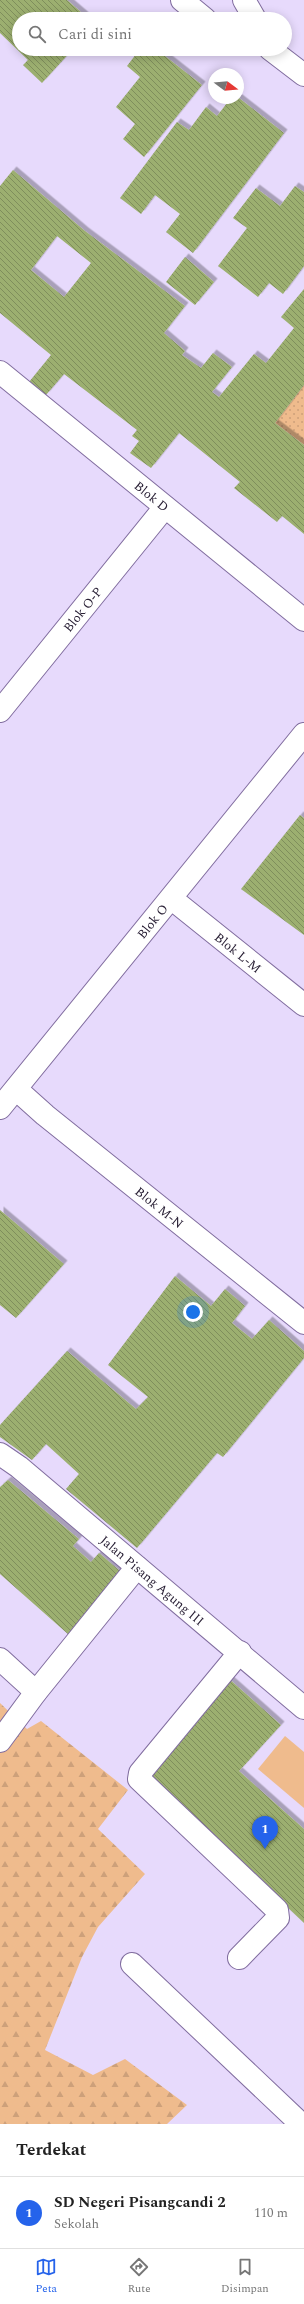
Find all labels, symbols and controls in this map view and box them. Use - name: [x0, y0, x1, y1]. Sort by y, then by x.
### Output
- search box: [12, 12, 292, 56]
- icon: search: [26, 23, 48, 45]
- text: Cari di sini: [58, 23, 132, 46]
- north arrow: [208, 68, 244, 104]
- street label: Blok D: [129, 476, 173, 517]
- street label: Blok O-P: [59, 583, 108, 637]
- street label: Blok O: [132, 900, 173, 944]
- street label: Blok L-M: [210, 928, 265, 978]
- street label: Blok M-N: [130, 1182, 188, 1234]
- your location: [183, 1302, 203, 1322]
- street label: Jalan Pisang Agung III: [95, 1531, 209, 1631]
- pin: 1: [252, 1816, 278, 1849]
- text: Terdekat: [16, 2137, 86, 2163]
- text: SD Negeri Pisangcandi 2: [54, 2191, 226, 2214]
- text: 1: [25, 2203, 33, 2223]
- text: 110 m: [254, 2203, 288, 2223]
- text: Sekolah: [54, 2214, 99, 2234]
- tab: Peta: [35, 2256, 57, 2297]
- tab: Rute: [128, 2256, 150, 2297]
- tab: Disimpan: [221, 2256, 269, 2297]

